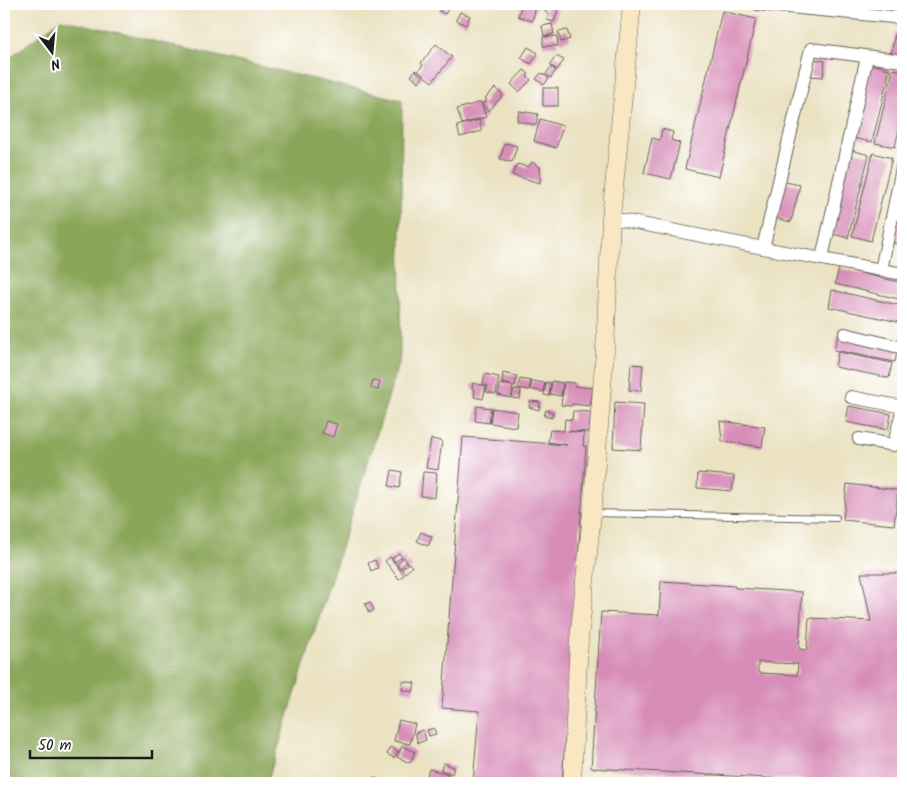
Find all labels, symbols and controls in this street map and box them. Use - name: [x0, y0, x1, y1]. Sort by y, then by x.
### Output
- north arrow: [28, 28, 78, 78]
- text: N: [48, 52, 63, 75]
- scale bar: [30, 727, 152, 759]
- text: 50 m: [38, 734, 72, 758]

